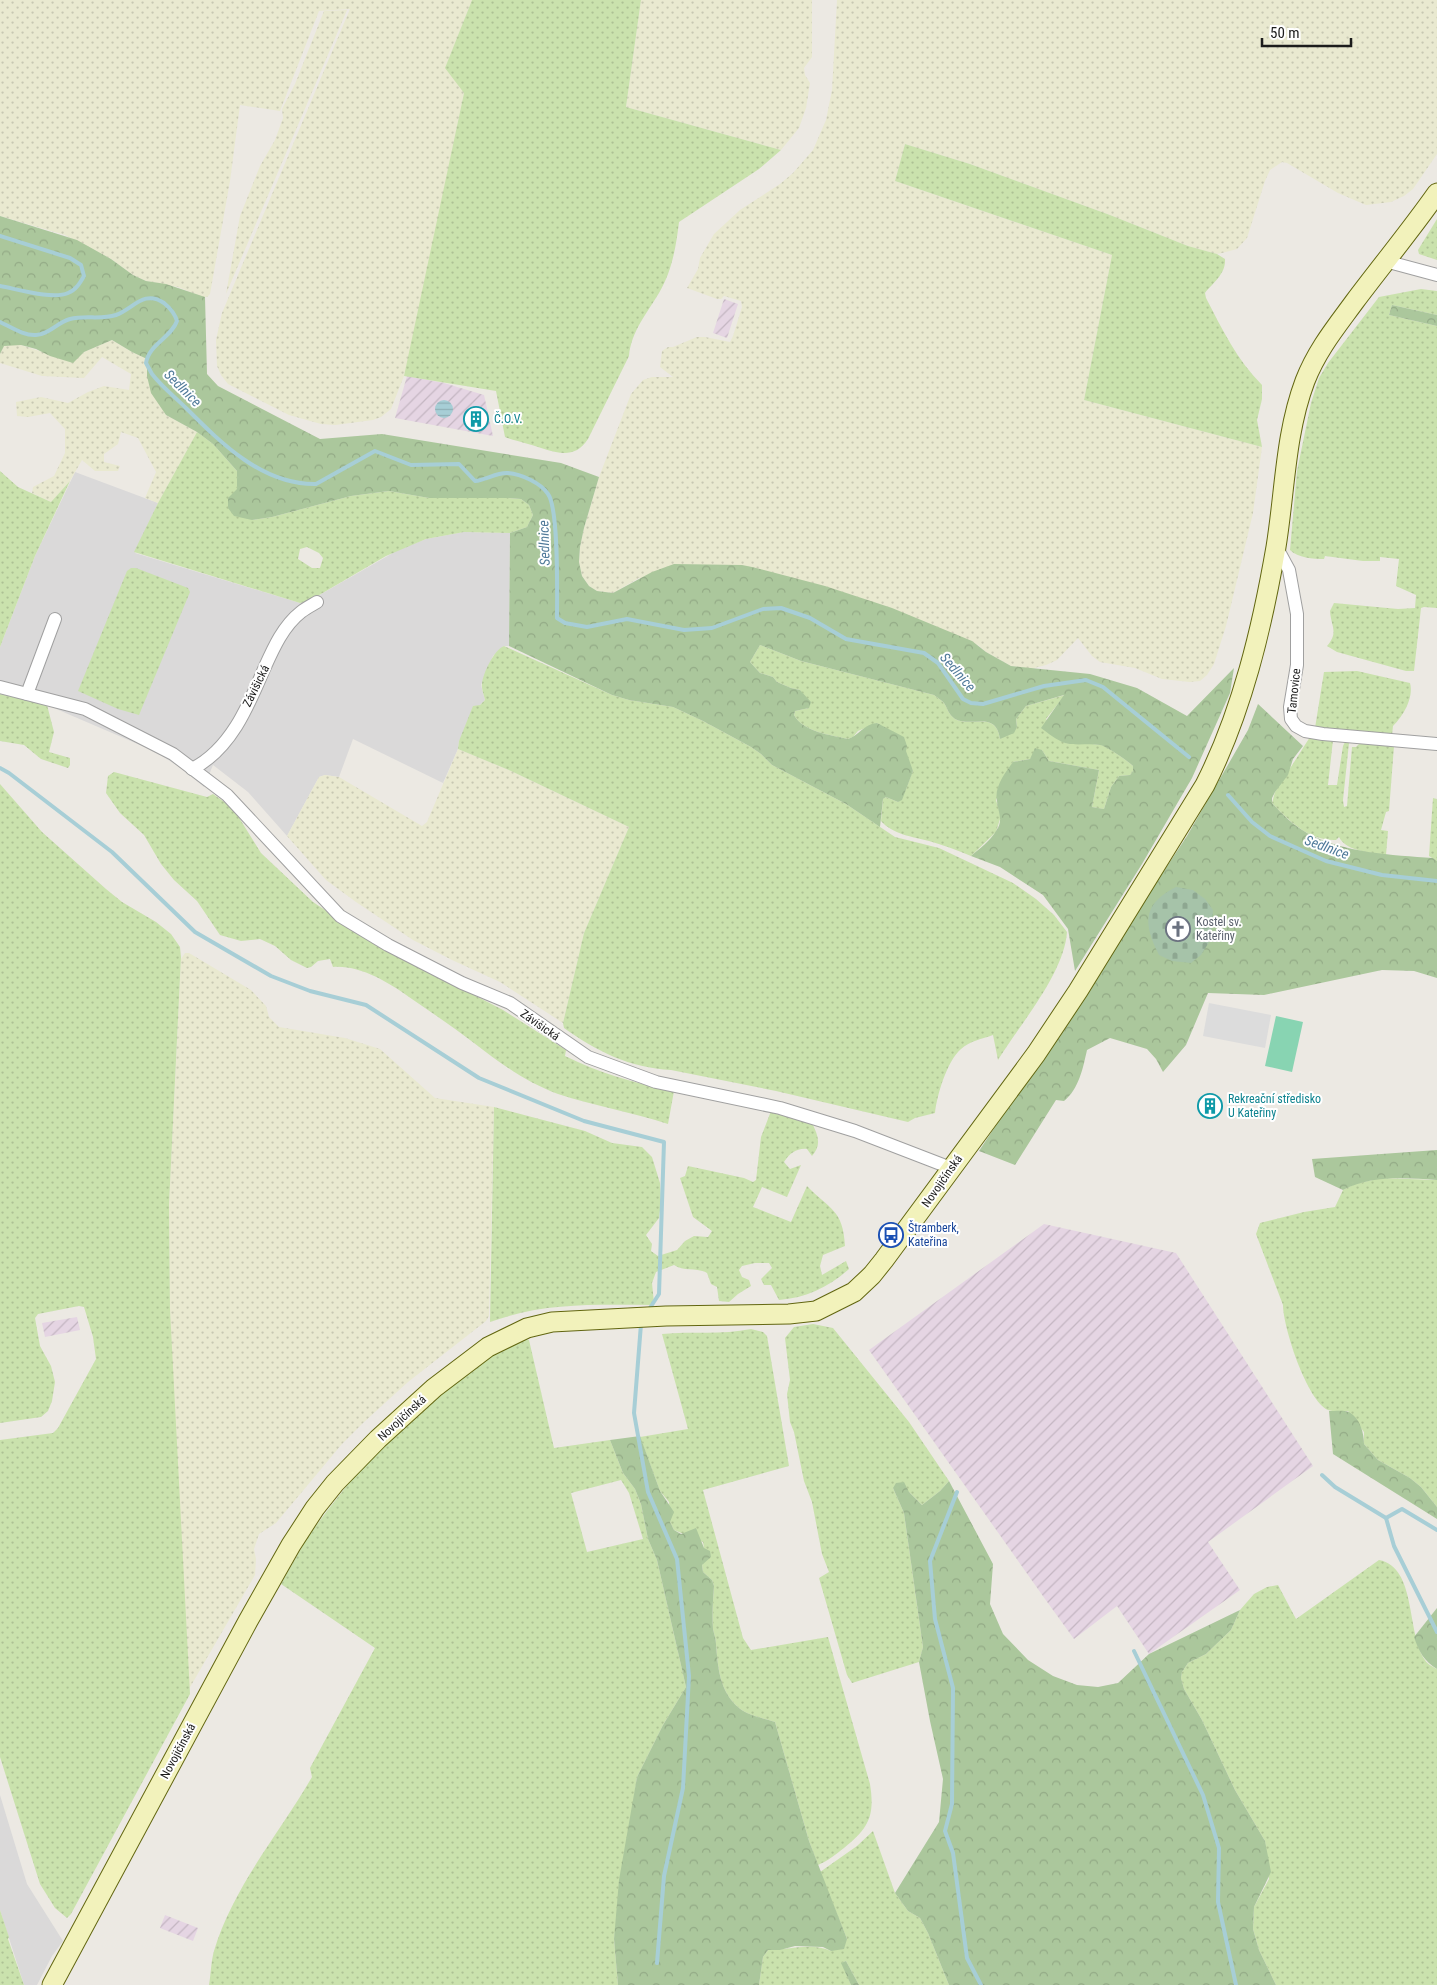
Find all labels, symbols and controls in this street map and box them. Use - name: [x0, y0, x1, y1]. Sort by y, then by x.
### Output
- scale bar: [1262, 15, 1351, 47]
- text: 50 m: [1270, 24, 1300, 42]
- water label: Sedlnice: [161, 366, 205, 410]
- building icon: Č.O.V.: [463, 406, 489, 432]
- place label: Č.O.V.: [494, 411, 522, 426]
- water label: Sedlnice: [535, 520, 553, 566]
- water label: Sedlnice: [937, 650, 979, 694]
- street label: Závišická: [240, 663, 272, 709]
- street label: Tamovice: [1285, 667, 1303, 714]
- water label: Sedlnice: [1303, 832, 1351, 862]
- place label: Kostel sv. Kateřiny: [1196, 915, 1242, 943]
- church icon: Kostel sv. Kateřiny: [1165, 916, 1191, 942]
- street label: Závišická: [518, 1006, 563, 1044]
- place label: Rekreační středisko U Kateřiny: [1228, 1092, 1321, 1120]
- building icon: Rekreační středisko U Kateřiny: [1197, 1093, 1223, 1119]
- street label: Novojičínská: [919, 1152, 965, 1210]
- place label: Štramberk, Kateřina: [908, 1220, 959, 1249]
- bus stop icon: Štramberk, Kateřina: [878, 1222, 904, 1248]
- street label: Novojičínská: [375, 1392, 429, 1444]
- street label: Novojičínská: [158, 1721, 199, 1781]

